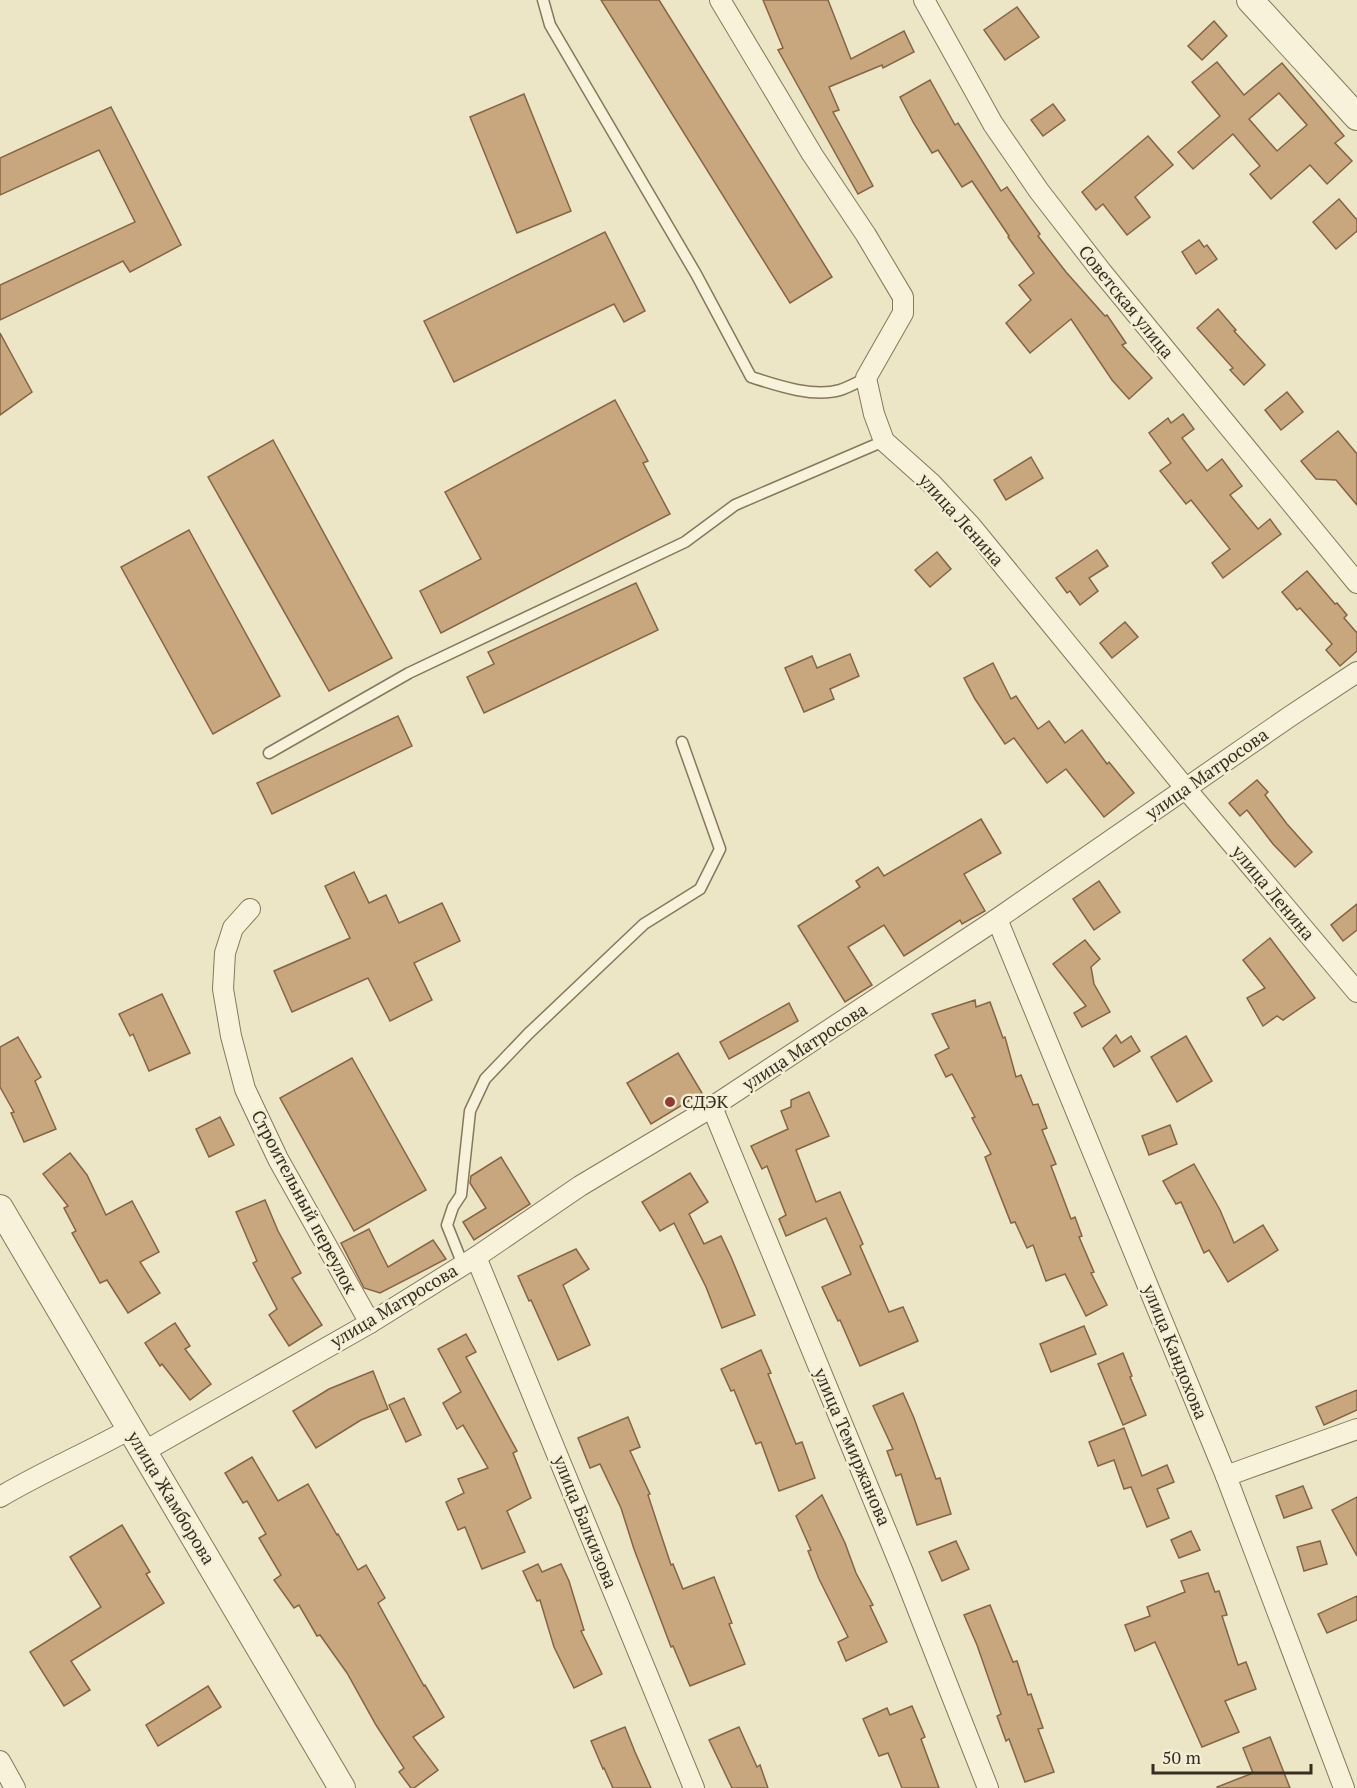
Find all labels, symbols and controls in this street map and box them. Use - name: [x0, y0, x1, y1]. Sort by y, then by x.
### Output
- street label: Советская улица: [1074, 240, 1180, 363]
- street label: улица Ленина: [913, 467, 1010, 571]
- street label: улица Матросова: [1140, 722, 1272, 825]
- street label: улица Ленина: [1226, 839, 1321, 945]
- street label: улица Матросова: [737, 997, 872, 1096]
- place label: СДЭК: [682, 1089, 729, 1113]
- marker: СДЭК: [663, 1095, 677, 1109]
- street label: Строительный переулок: [246, 1106, 364, 1298]
- street label: улица Матросова: [325, 1258, 462, 1353]
- street label: улица Кандохова: [1138, 1280, 1214, 1423]
- street label: улица Темиржанова: [808, 1363, 897, 1529]
- street label: улица Жамборова: [122, 1425, 221, 1569]
- street label: улица Балкизова: [548, 1451, 624, 1592]
- scale bar: [1153, 1737, 1310, 1775]
- text: 50 m: [1162, 1745, 1202, 1769]

